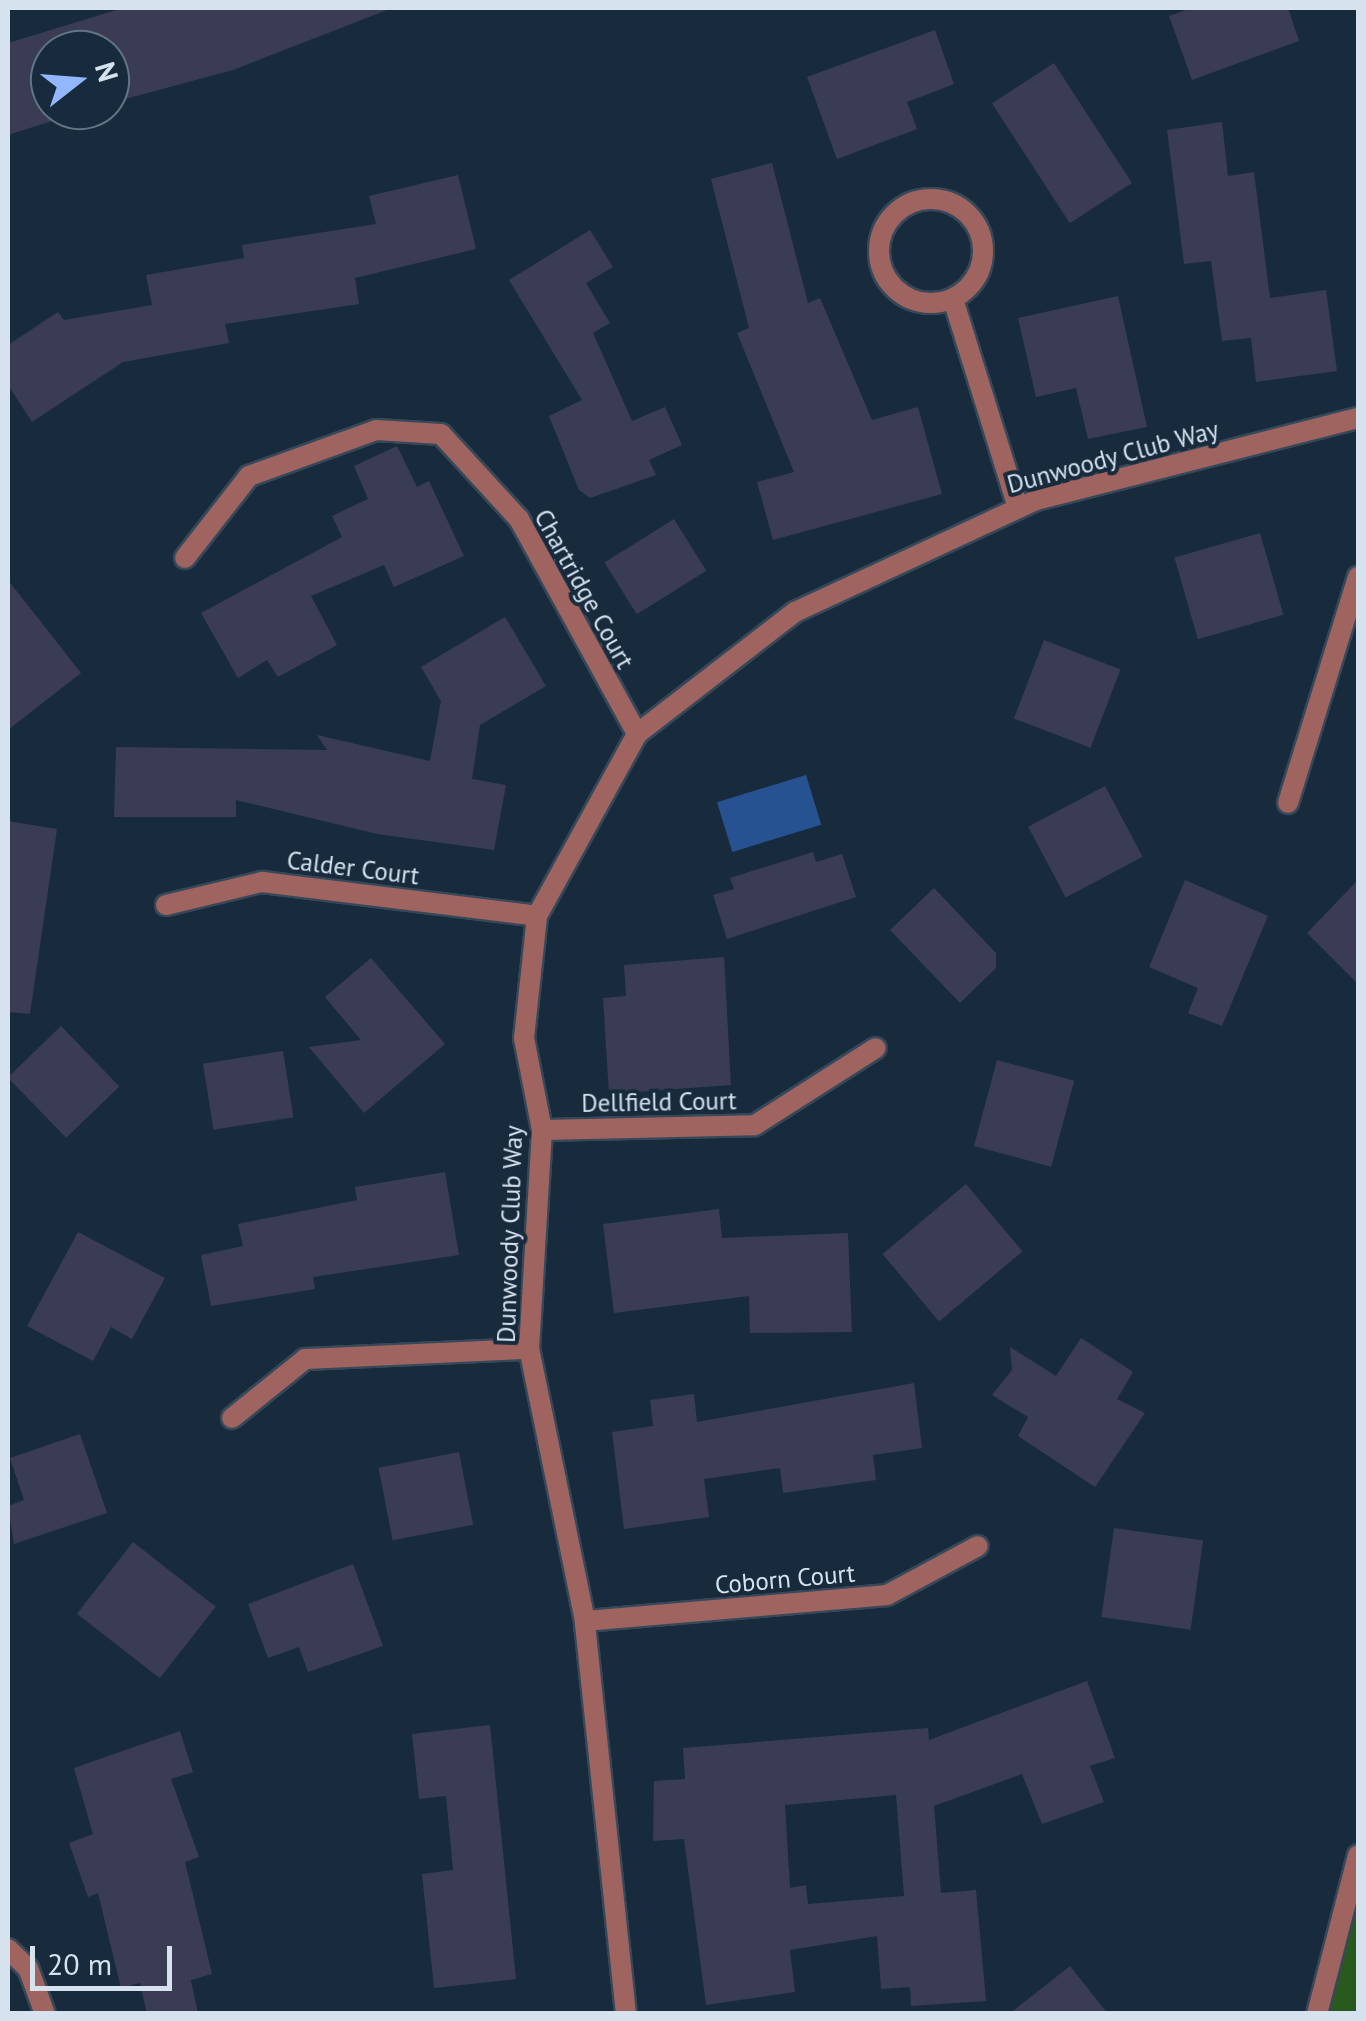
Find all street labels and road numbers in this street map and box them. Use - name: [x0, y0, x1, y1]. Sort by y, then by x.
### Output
- street label: Dunwoody Club Way: [1003, 414, 1223, 500]
- street label: Chartridge Court: [528, 504, 640, 674]
- street label: Calder Court: [285, 845, 421, 891]
- street label: Dellfield Court: [581, 1086, 737, 1118]
- street label: Dunwoody Club Way: [491, 1124, 529, 1344]
- street label: Coborn Court: [714, 1558, 856, 1600]

